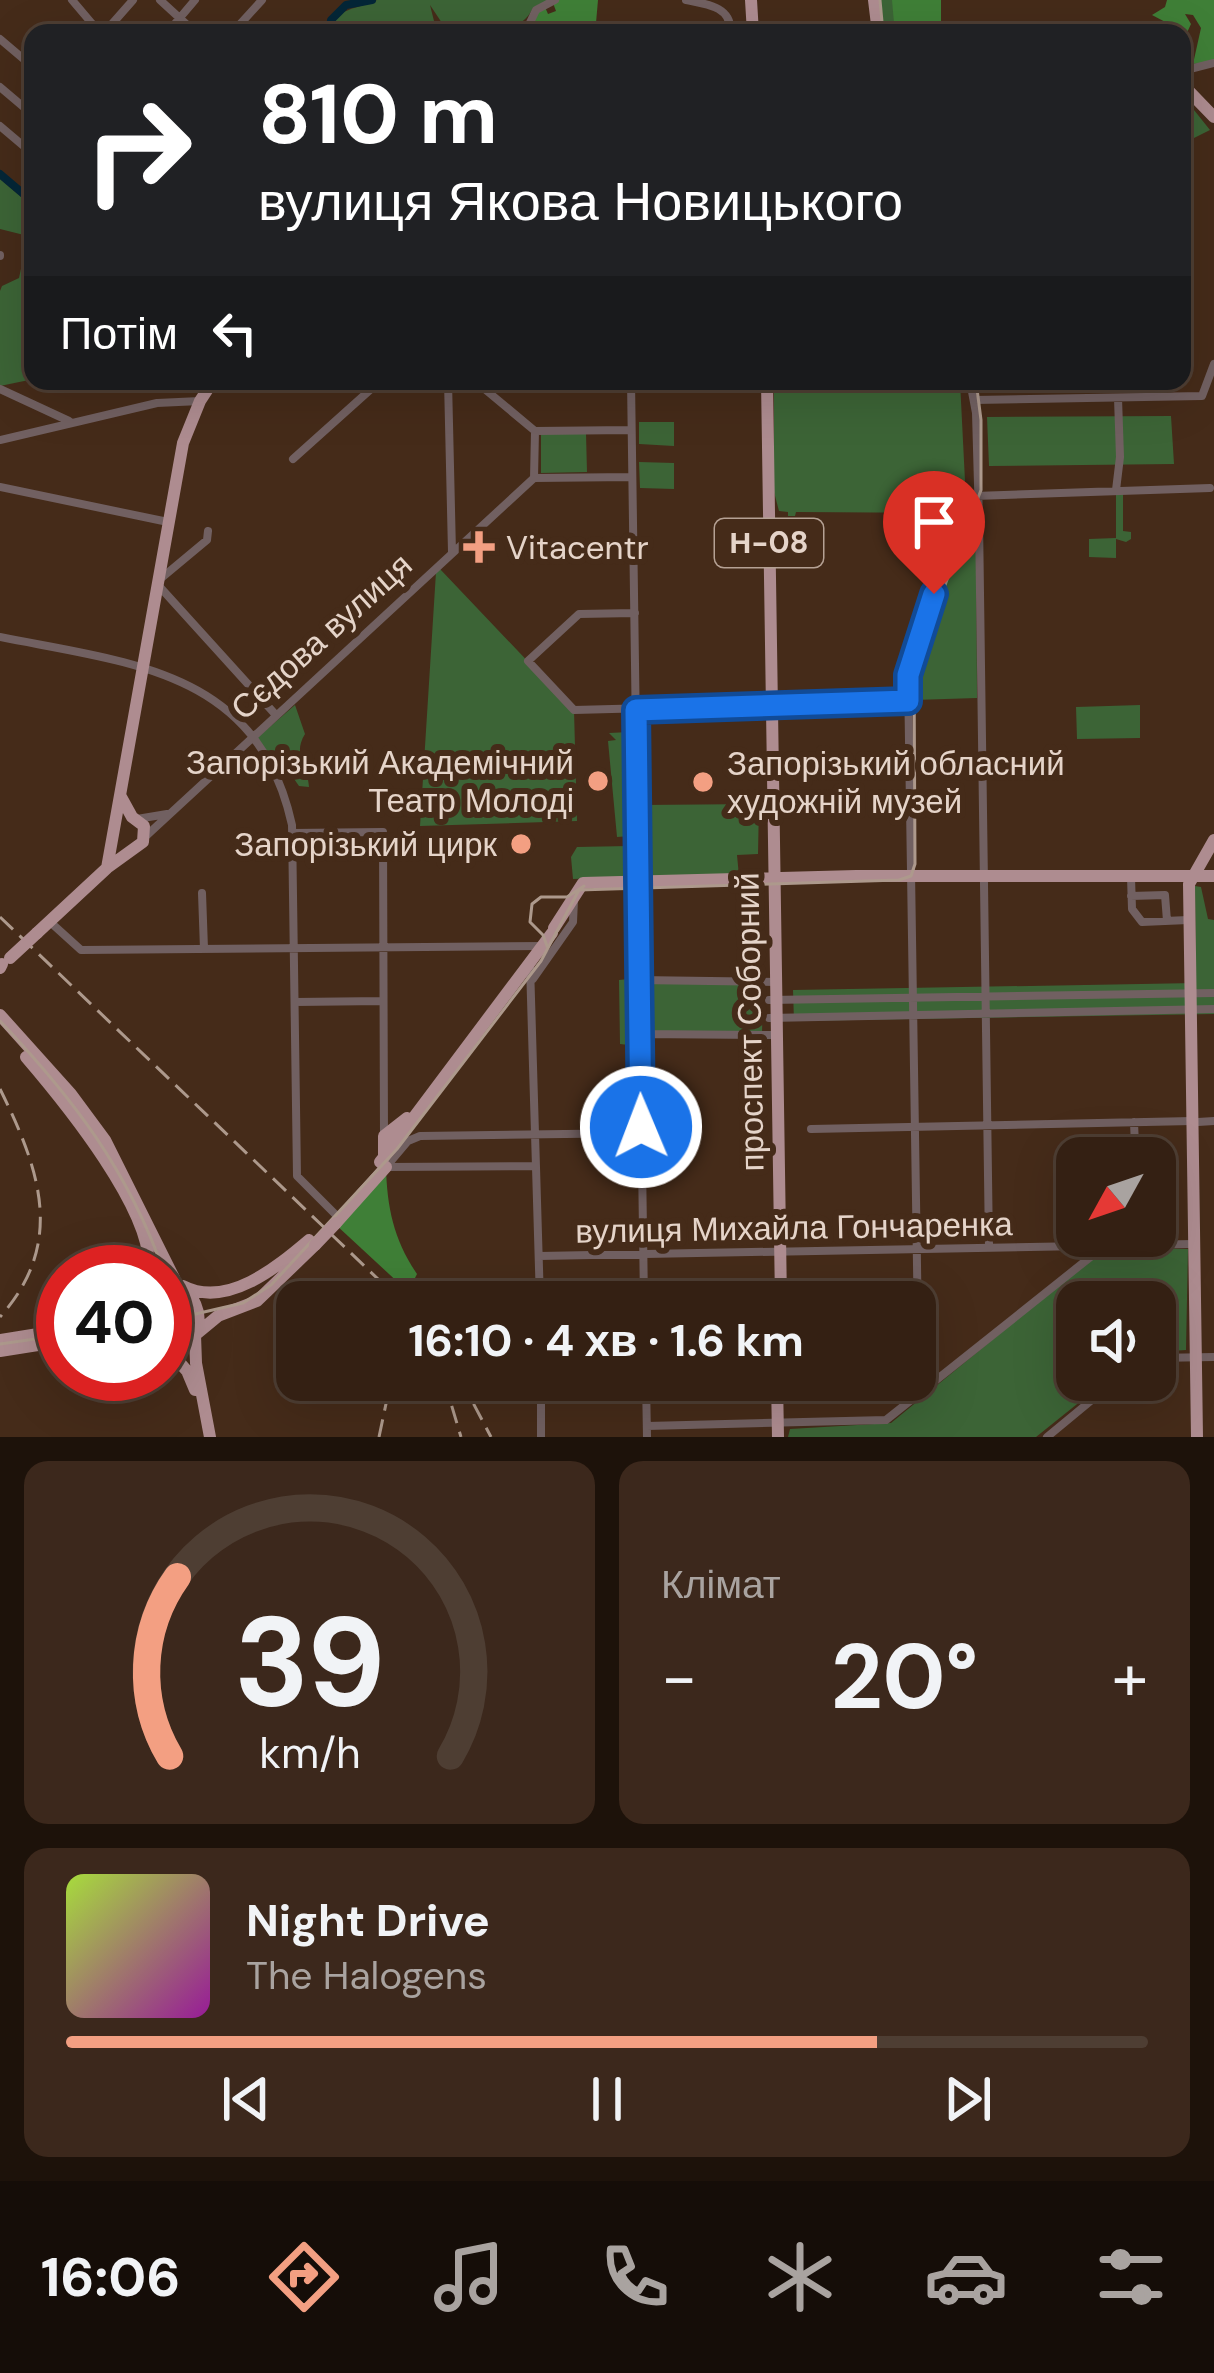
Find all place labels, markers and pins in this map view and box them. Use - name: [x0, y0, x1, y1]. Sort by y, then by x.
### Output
- pin: [883, 471, 985, 594]
- place label: Vitacentr: [506, 526, 649, 569]
- marker: Vitacentr: [463, 531, 495, 563]
- place label: Запорізький Академічний Театр Молоді: [186, 741, 574, 822]
- place label: Запорізький обласний художній музей: [727, 742, 1065, 823]
- marker: Запорізький Академічний Театр Молоді: [585, 768, 611, 794]
- marker: Запорізький обласний художній музей: [690, 769, 716, 795]
- place label: Запорізький цирк: [234, 823, 498, 866]
- marker: Запорізький цирк: [508, 831, 534, 857]

